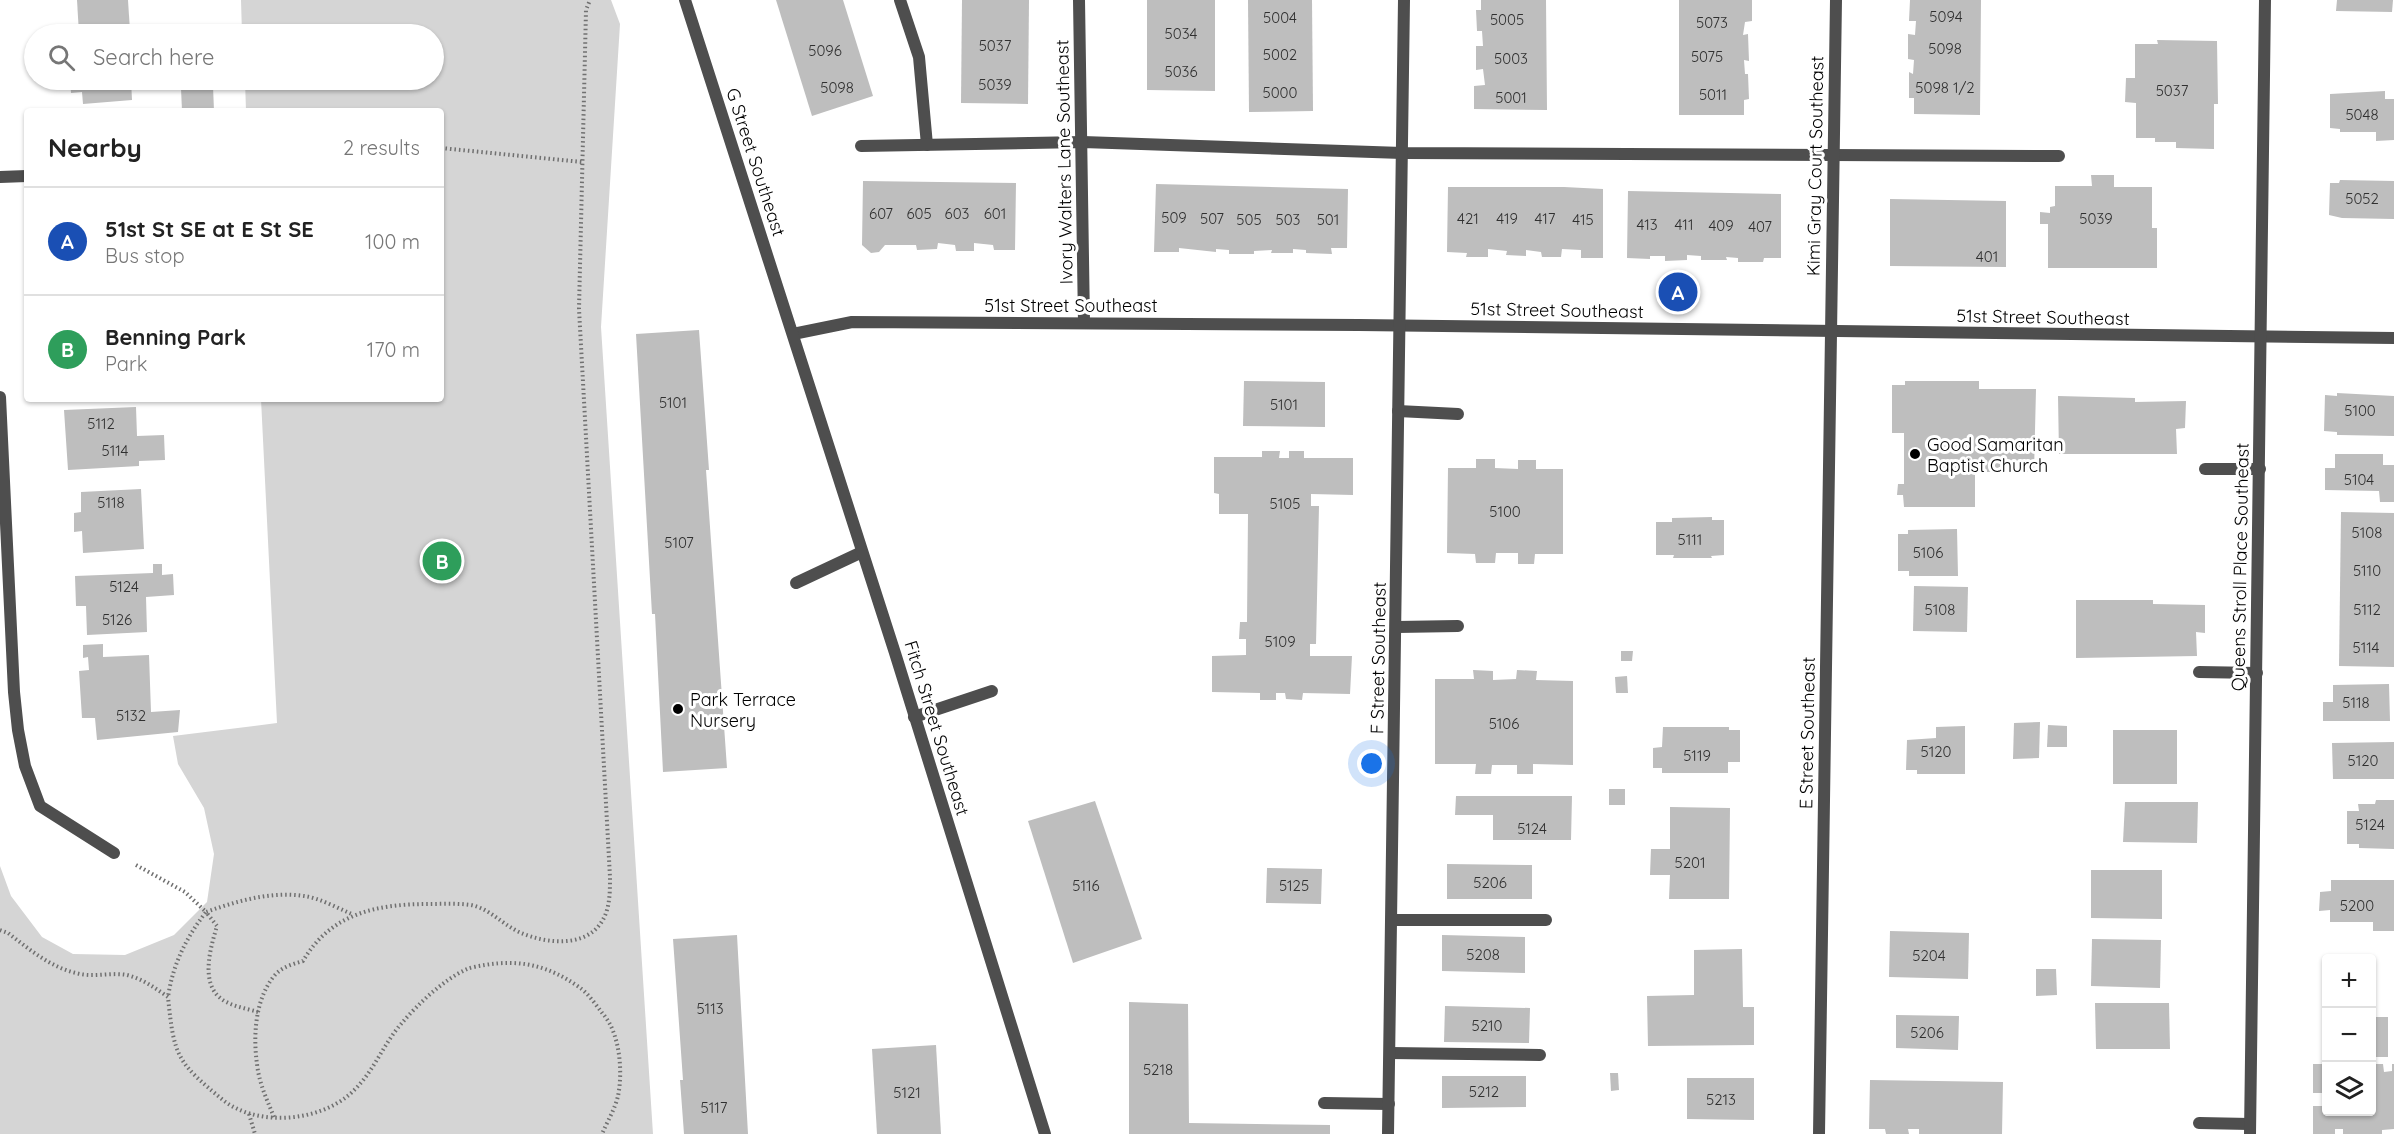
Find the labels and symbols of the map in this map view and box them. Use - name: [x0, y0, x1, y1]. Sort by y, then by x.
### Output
- house number: 5094: [1929, 7, 1963, 26]
- house number: 5004: [1263, 8, 1297, 27]
- house number: 5005: [1490, 10, 1524, 29]
- house number: 5073: [1696, 13, 1728, 32]
- house number: 5034: [1165, 24, 1198, 43]
- house number: 5037: [979, 36, 1012, 55]
- street label: Ivory Walters Lane Southeast: [1050, 39, 1078, 285]
- house number: 5098: [1928, 39, 1962, 58]
- house number: 5096: [808, 41, 842, 60]
- house number: 5002: [1263, 45, 1297, 64]
- house number: 5075: [1691, 47, 1723, 66]
- house number: 5003: [1494, 49, 1528, 68]
- street label: Kimi Gray Court Southeast: [1802, 56, 1828, 276]
- house number: 5036: [1164, 62, 1198, 81]
- house number: 5039: [978, 75, 1012, 94]
- house number: 5098: [820, 78, 854, 97]
- house number: 5098 1/2: [1915, 78, 1975, 97]
- house number: 5037: [2156, 81, 2189, 100]
- house number: 5000: [1263, 83, 1298, 102]
- street label: G Street Southeast: [721, 85, 791, 239]
- house number: 5011: [1699, 85, 1727, 104]
- house number: 5001: [1495, 88, 1527, 107]
- house number: 5048: [2345, 105, 2379, 124]
- house number: 5052: [2345, 189, 2379, 208]
- house number: 607: [869, 204, 893, 223]
- house number: 605: [906, 204, 932, 223]
- house number: 603: [945, 204, 970, 223]
- house number: 601: [984, 204, 1006, 223]
- house number: 509: [1161, 208, 1187, 227]
- house number: 507: [1200, 209, 1224, 228]
- house number: 421: [1457, 209, 1479, 228]
- house number: 419: [1496, 209, 1518, 228]
- house number: 417: [1534, 209, 1556, 228]
- house number: 5039: [2079, 209, 2113, 228]
- house number: 505: [1236, 210, 1262, 229]
- house number: 503: [1276, 210, 1301, 229]
- house number: 501: [1317, 210, 1339, 229]
- house number: 415: [1572, 210, 1594, 229]
- house number: 413: [1636, 215, 1658, 234]
- house number: 411: [1675, 215, 1693, 234]
- house number: 409: [1708, 216, 1734, 235]
- house number: 407: [1748, 217, 1772, 236]
- house number: 401: [1976, 247, 1998, 266]
- pin: A: [1658, 270, 1698, 314]
- street label: 51st Street Southeast: [984, 294, 1158, 317]
- street label: 51st Street Southeast: [1470, 297, 1644, 323]
- street label: 51st Street Southeast: [1956, 304, 2130, 330]
- house number: 5101: [659, 393, 687, 412]
- house number: 5101: [1270, 395, 1298, 414]
- house number: 5100: [2344, 401, 2376, 420]
- house number: 5112: [87, 414, 115, 433]
- place label: Good Samaritan Baptist Church: [1927, 433, 2064, 477]
- house number: 5114: [102, 441, 129, 460]
- street label: Queens Stroll Place Southeast: [2226, 443, 2254, 691]
- marker: Good Samaritan Baptist Church: [1908, 447, 1922, 461]
- house number: 5104: [2344, 470, 2374, 489]
- house number: 5118: [97, 493, 125, 512]
- house number: 5105: [1270, 494, 1300, 513]
- house number: 5100: [1489, 502, 1521, 521]
- house number: 5108: [2352, 523, 2382, 542]
- house number: 5111: [1678, 530, 1702, 549]
- house number: 5107: [664, 533, 694, 552]
- pin: B: [422, 538, 462, 584]
- house number: 5106: [1913, 543, 1943, 562]
- house number: 5110: [2353, 561, 2381, 580]
- house number: 5124: [109, 577, 139, 596]
- street label: F Street Southeast: [1365, 582, 1391, 734]
- house number: 5108: [1925, 600, 1955, 619]
- house number: 5112: [2353, 600, 2381, 619]
- house number: 5126: [102, 610, 132, 629]
- house number: 5109: [1264, 632, 1296, 651]
- street label: Fitch Street Southeast: [899, 638, 975, 818]
- house number: 5114: [2353, 638, 2380, 657]
- street label: E Street Southeast: [1794, 657, 1820, 809]
- place label: Park Terrace Nursery: [690, 688, 796, 732]
- house number: 5118: [2342, 693, 2370, 712]
- marker: Park Terrace Nursery: [671, 702, 685, 716]
- house number: 5132: [116, 706, 146, 725]
- house number: 5106: [1489, 714, 1519, 733]
- house number: 5120: [1921, 742, 1952, 761]
- house number: 5119: [1683, 746, 1711, 765]
- your location: [1357, 749, 1386, 778]
- house number: 5120: [2348, 751, 2379, 770]
- house number: 5124: [2355, 815, 2385, 834]
- house number: 5124: [1517, 819, 1547, 838]
- house number: 5201: [1675, 853, 1705, 872]
- house number: 5206: [1473, 873, 1507, 892]
- house number: 5116: [1072, 876, 1100, 895]
- house number: 5125: [1279, 876, 1309, 895]
- house number: 5200: [2340, 896, 2374, 915]
- house number: 5208: [1466, 945, 1500, 964]
- house number: 5204: [1912, 946, 1946, 965]
- house number: 5113: [696, 999, 724, 1018]
- house number: 5210: [1472, 1016, 1503, 1035]
- house number: 5206: [1910, 1023, 1944, 1042]
- house number: 5218: [1143, 1060, 1173, 1079]
- house number: 5212: [1469, 1082, 1499, 1101]
- house number: 5121: [893, 1083, 921, 1102]
- house number: 5213: [1706, 1090, 1736, 1109]
- house number: 5117: [701, 1098, 728, 1117]

